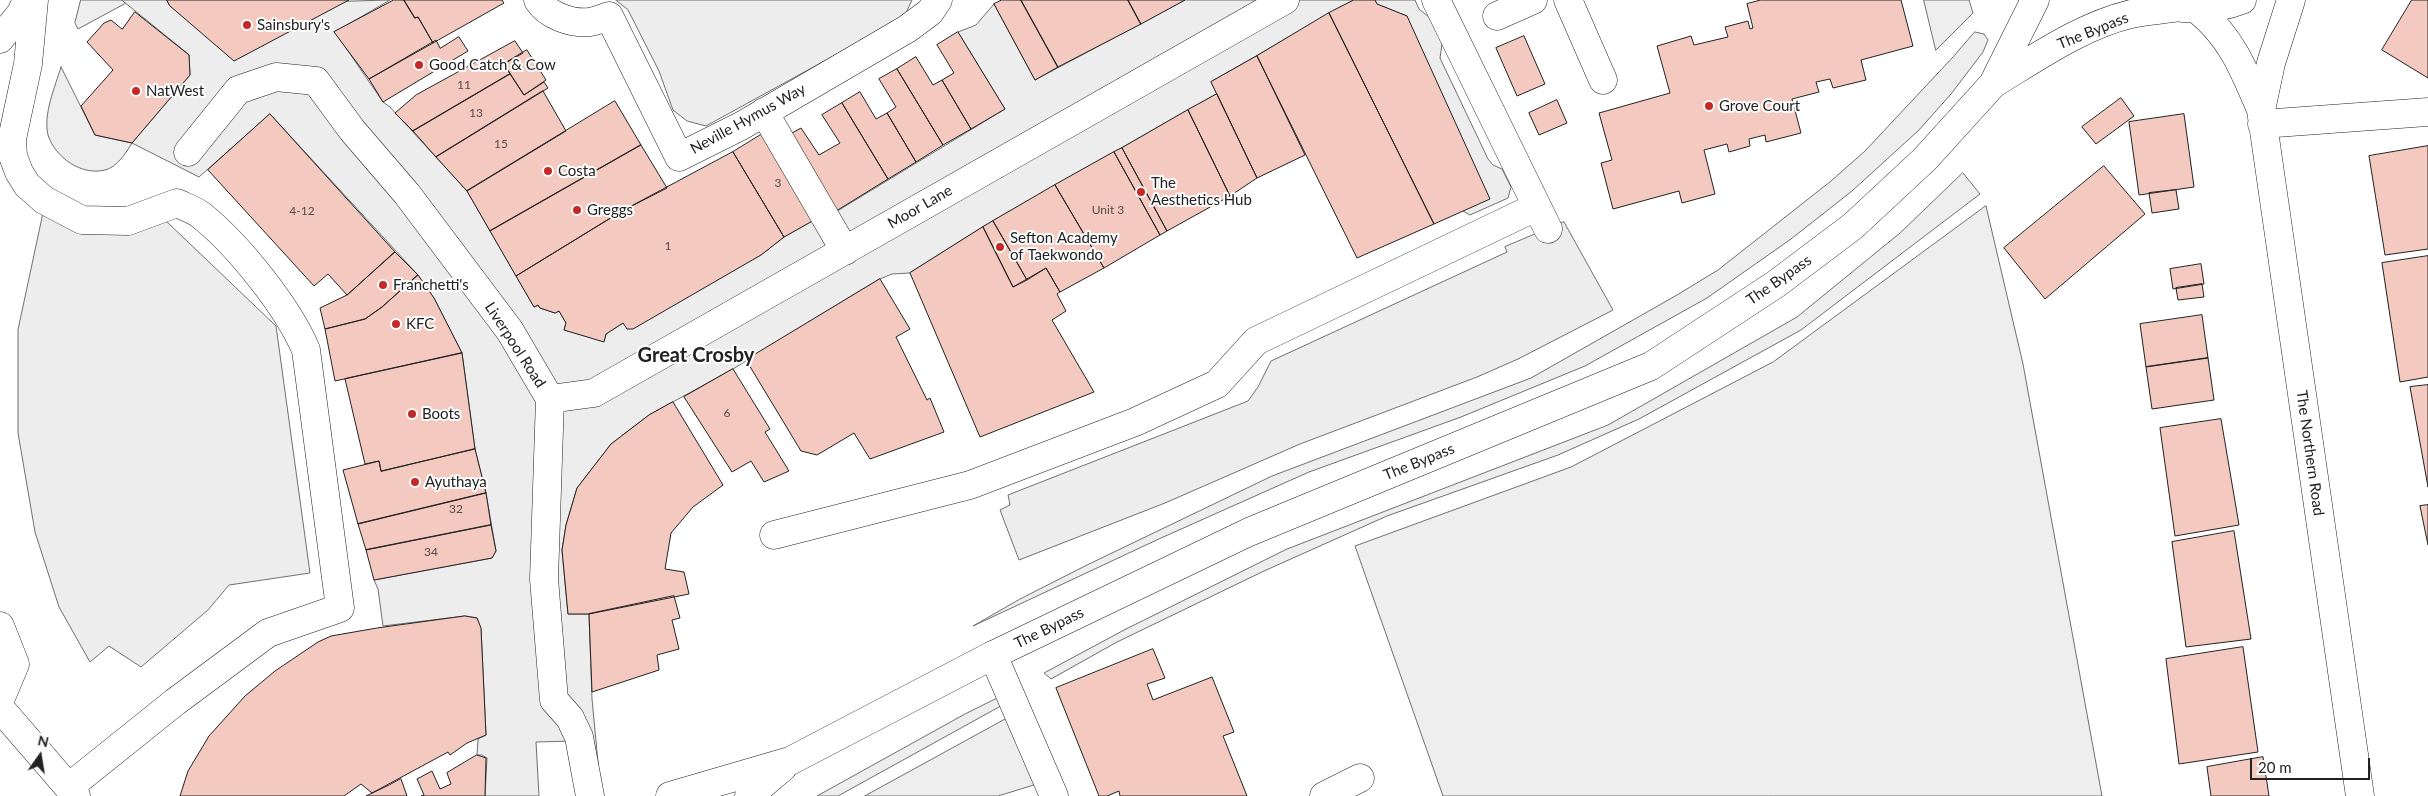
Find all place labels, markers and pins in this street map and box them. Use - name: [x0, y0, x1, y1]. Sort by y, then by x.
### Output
- place label: Sainsbury's: [257, 16, 330, 34]
- marker: Sainsbury's: [241, 19, 253, 31]
- place label: Good Catch & Cow: [429, 56, 556, 74]
- marker: Good Catch & Cow: [413, 59, 425, 71]
- place label: NatWest: [146, 82, 204, 100]
- marker: NatWest: [130, 85, 142, 97]
- place label: Grove Court: [1719, 97, 1800, 115]
- marker: Grove Court: [1703, 100, 1715, 112]
- place label: Costa: [558, 162, 596, 180]
- marker: Costa: [542, 165, 554, 177]
- place label: The Aesthetics Hub: [1151, 174, 1252, 209]
- marker: The Aesthetics Hub: [1135, 186, 1147, 198]
- place label: Greggs: [587, 201, 633, 219]
- marker: Greggs: [571, 204, 583, 216]
- place label: Sefton Academy of Taekwondo: [1010, 229, 1118, 264]
- marker: Sefton Academy of Taekwondo: [994, 241, 1006, 253]
- place label: Franchetti's: [393, 276, 469, 294]
- marker: Franchetti's: [377, 279, 389, 291]
- place label: KFC: [406, 315, 434, 333]
- marker: KFC: [390, 318, 402, 330]
- place label: Boots: [422, 405, 460, 423]
- marker: Boots: [406, 408, 418, 420]
- place label: Ayuthaya: [425, 473, 487, 491]
- marker: Ayuthaya: [409, 476, 421, 488]

